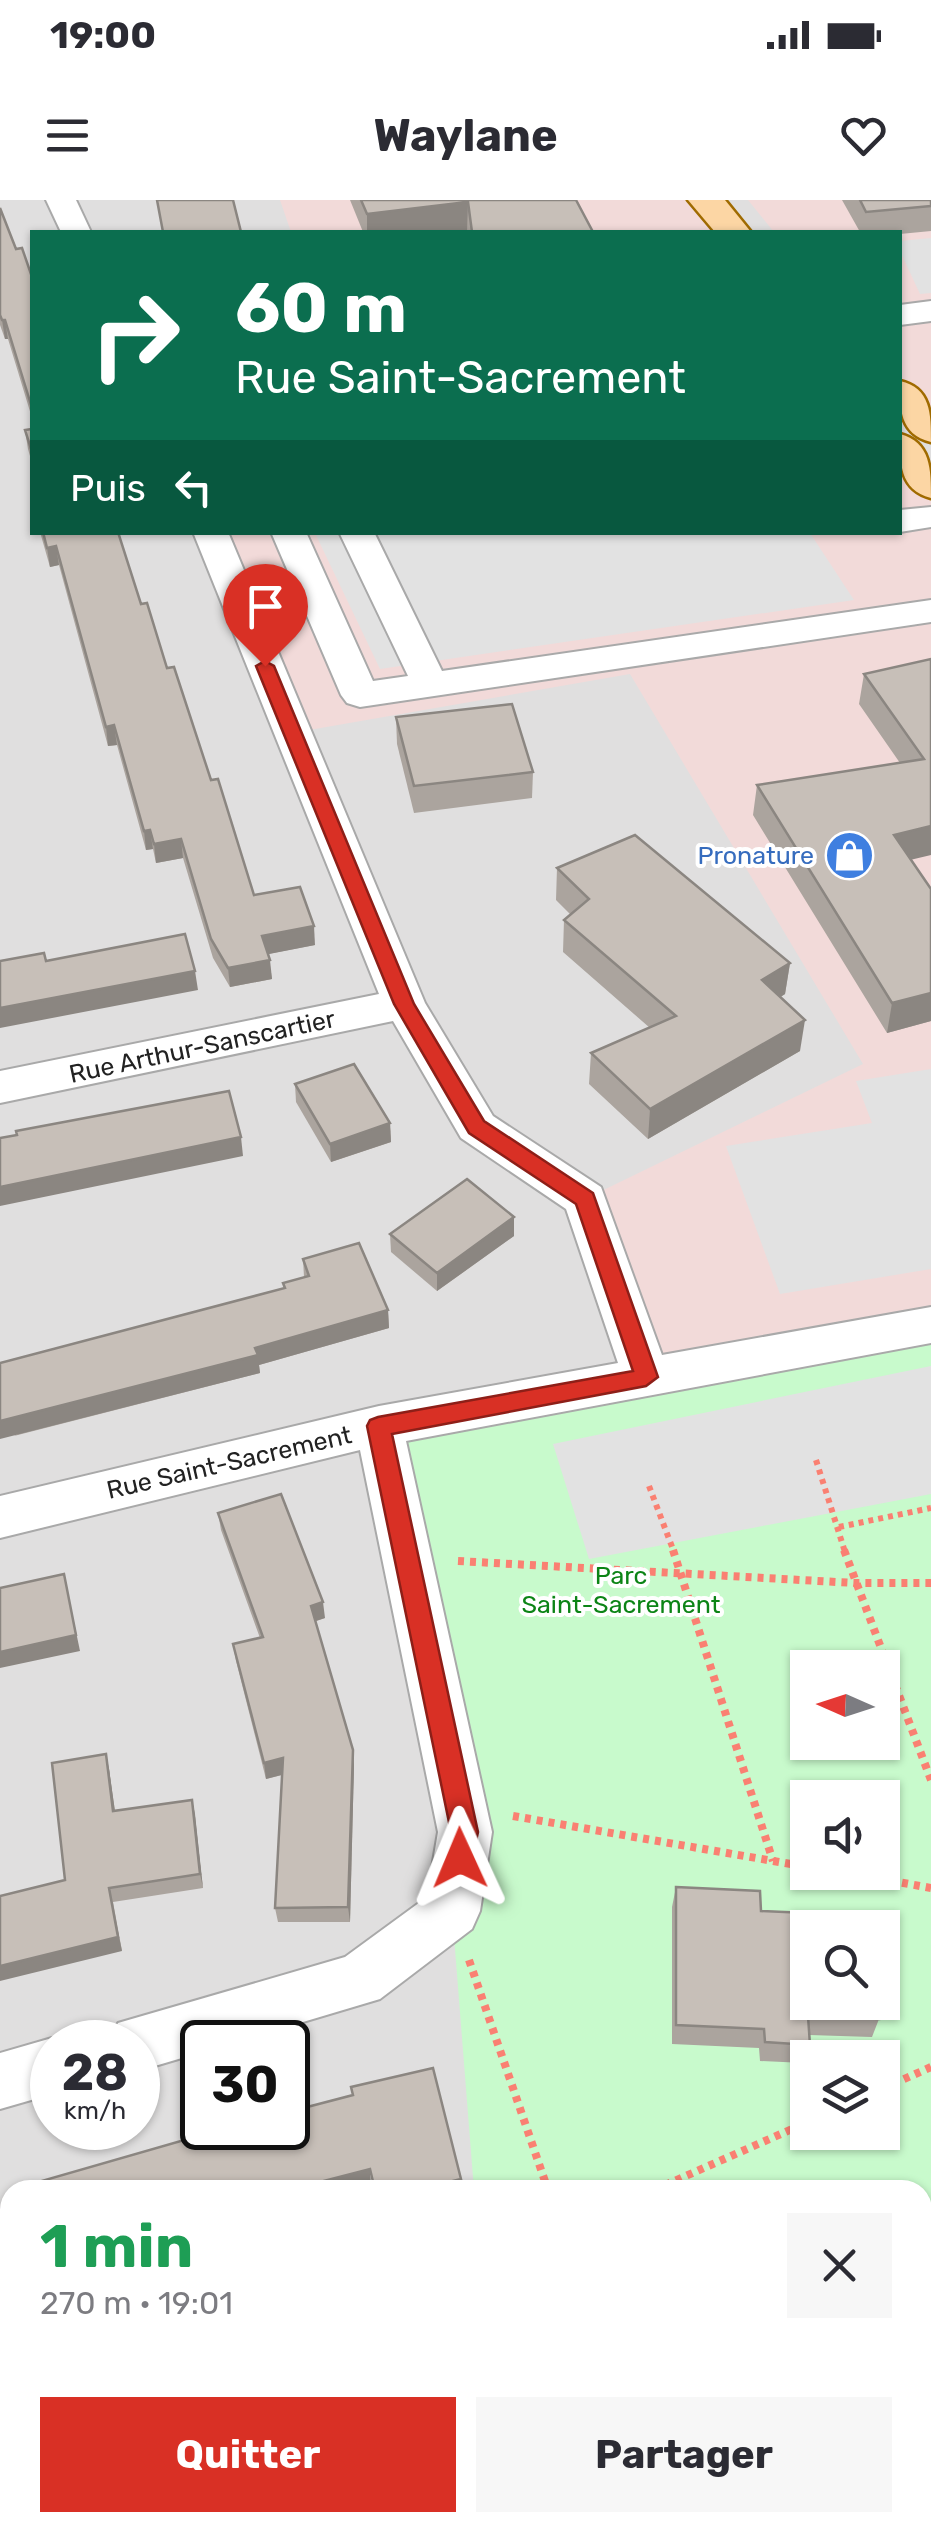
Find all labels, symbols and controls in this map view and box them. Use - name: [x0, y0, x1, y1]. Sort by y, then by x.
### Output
- text: 19:00: [50, 12, 156, 58]
- icon: menu: [40, 108, 95, 163]
- icon: heart: [836, 108, 891, 163]
- text: Waylane: [373, 109, 558, 162]
- text: 60 m: [235, 267, 407, 350]
- icon: right: [70, 270, 200, 400]
- text: Rue Saint-Sacrement: [235, 351, 686, 404]
- icon: left: [166, 460, 221, 515]
- text: Puis: [70, 465, 146, 511]
- pin: [223, 564, 308, 667]
- icon: arrive: [238, 579, 293, 634]
- shop icon: Pronature: [823, 829, 875, 881]
- place label: Pronature: [697, 841, 814, 870]
- street label: Rue Arthur-Sanscartier: [67, 1004, 338, 1089]
- street label: Rue Saint-Sacrement: [104, 1420, 355, 1505]
- park label: Parc Saint-Sacrement: [522, 1561, 721, 1619]
- north arrow: [790, 1650, 900, 1760]
- map controls: [790, 1650, 900, 2150]
- button: sound: [790, 1780, 900, 1890]
- position arrow: [408, 1806, 512, 1910]
- button: search: [790, 1910, 900, 2020]
- speed limit sign: 30: [180, 2020, 310, 2150]
- button: layers: [790, 2040, 900, 2150]
- text: 28: [62, 2043, 128, 2103]
- text: km/h: [64, 2096, 126, 2125]
- text: 1 min: [40, 2211, 193, 2282]
- button: close: [787, 2213, 892, 2318]
- text: 270 m · 19:01: [40, 2284, 233, 2322]
- button: Quitter: [40, 2397, 456, 2512]
- button: Partager: [476, 2397, 892, 2512]

